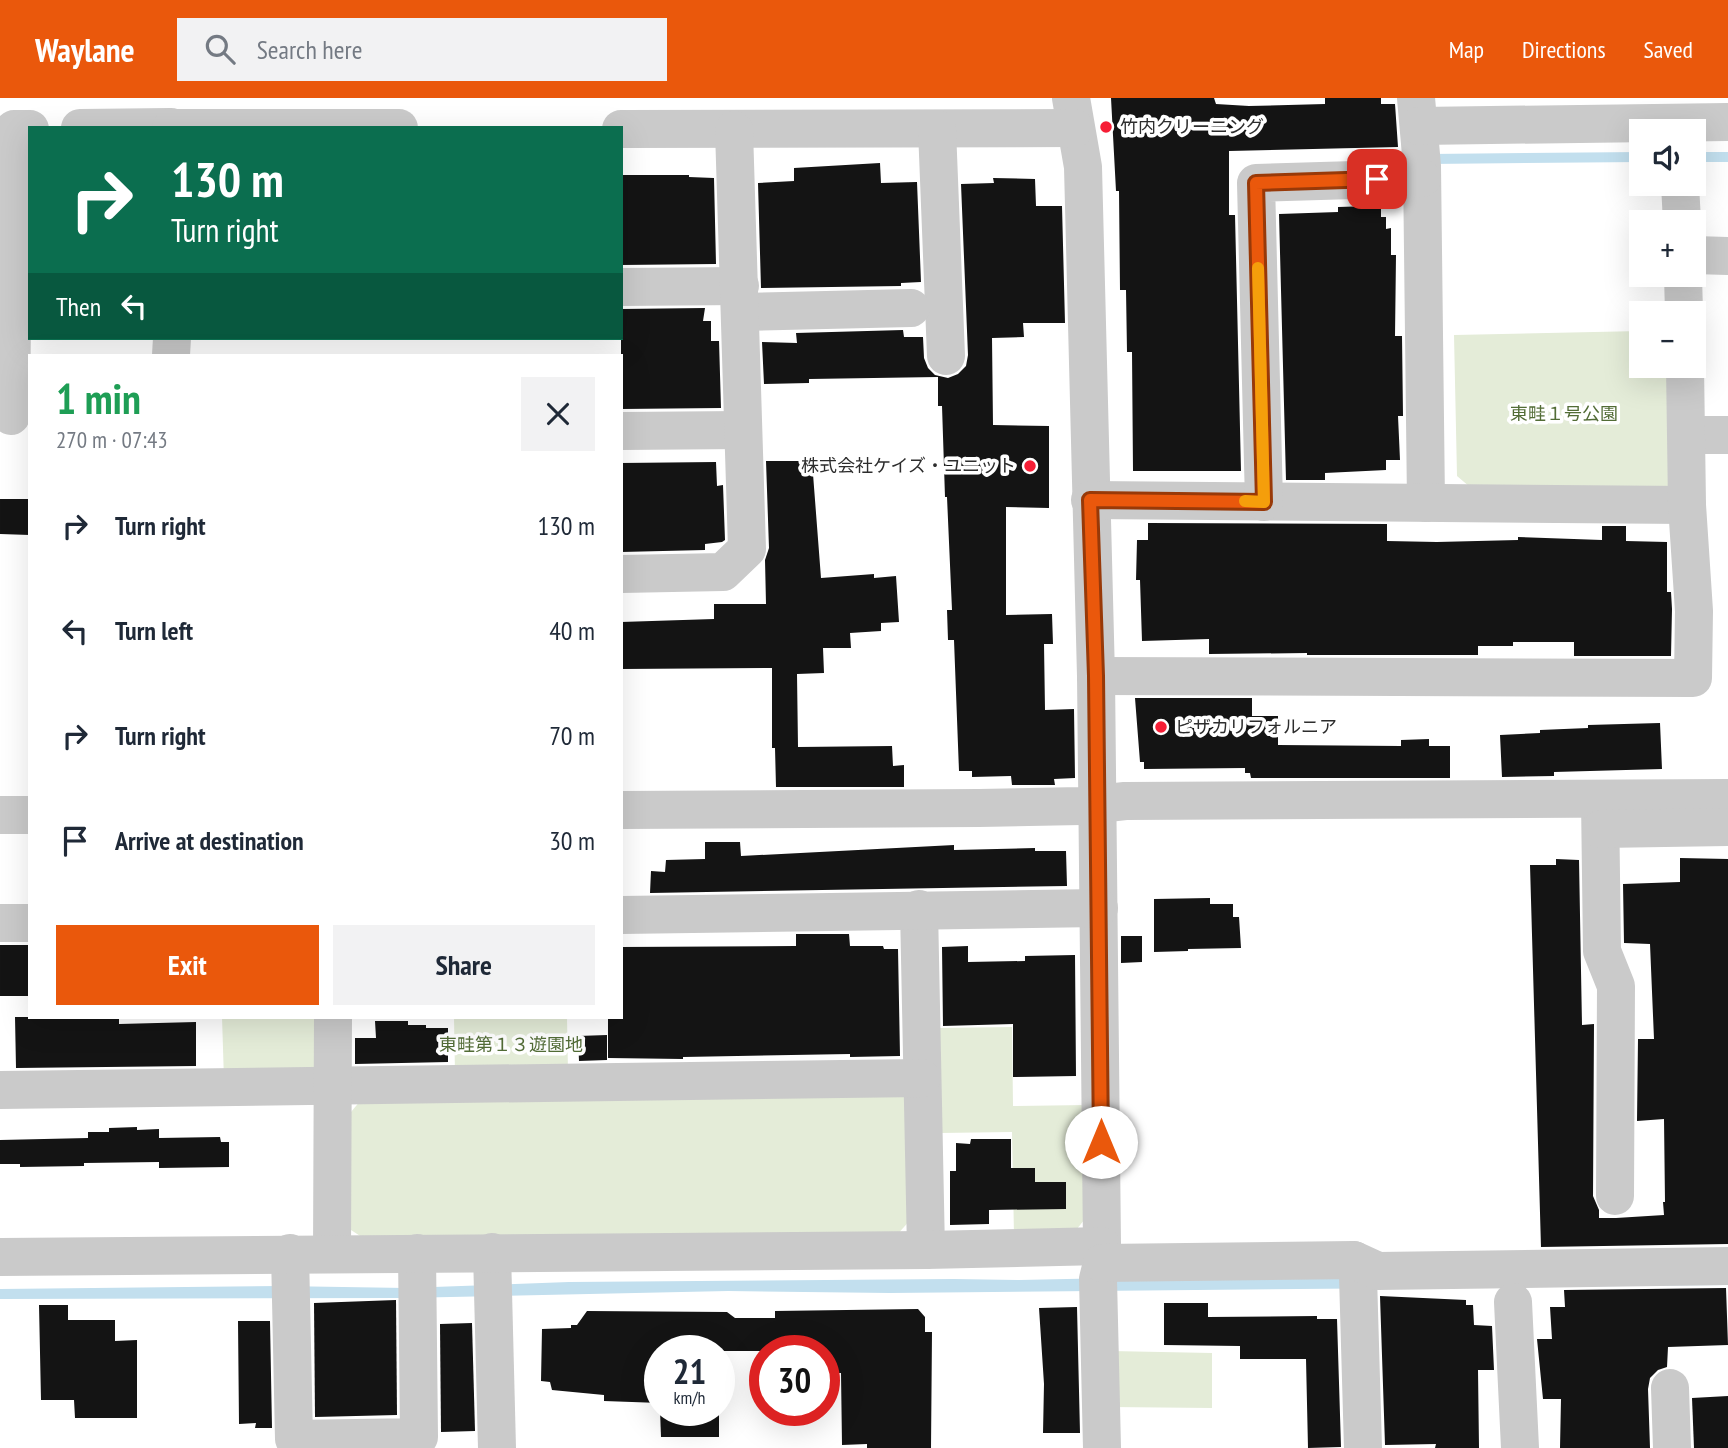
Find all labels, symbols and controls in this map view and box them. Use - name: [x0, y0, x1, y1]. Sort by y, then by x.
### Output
- search box: [177, 18, 667, 81]
- text: Waylane: [35, 28, 135, 71]
- icon: search: [201, 30, 239, 68]
- text: Search here: [257, 33, 362, 66]
- text: Map: [1449, 34, 1484, 65]
- text: Directions: [1522, 34, 1606, 65]
- text: Saved: [1644, 34, 1693, 65]
- place label: 竹内クリーニング: [1120, 115, 1264, 138]
- marker: 竹内クリーニング: [1098, 119, 1114, 135]
- map controls: [1629, 119, 1706, 378]
- button: sound: [1629, 119, 1706, 196]
- text: 130 m: [171, 147, 284, 211]
- pin: [1347, 149, 1407, 209]
- icon: right: [56, 154, 147, 245]
- icon: arrive: [1358, 160, 1396, 198]
- text: Turn right: [171, 209, 279, 251]
- button: +: [1629, 210, 1706, 287]
- icon: left: [115, 287, 153, 325]
- text: Then: [56, 290, 101, 323]
- button: −: [1629, 301, 1706, 378]
- text: 1 min: [56, 371, 141, 426]
- button: close: [521, 377, 595, 451]
- park label: 東畦１号公園: [1510, 402, 1618, 425]
- text: 270 m · 07:43: [56, 425, 168, 454]
- place label: 株式会社ケイズ・ユニット: [801, 454, 1016, 477]
- marker: 株式会社ケイズ・ユニット: [1022, 458, 1038, 474]
- icon: right: [56, 507, 94, 545]
- text: Turn right: [115, 509, 206, 542]
- text: 130 m: [537, 509, 595, 542]
- icon: left: [56, 612, 94, 650]
- text: Turn left: [115, 614, 193, 647]
- text: 40 m: [549, 614, 595, 647]
- place label: ピザカリフォルニア: [1175, 715, 1337, 738]
- icon: right: [56, 717, 94, 755]
- text: Turn right: [115, 719, 206, 752]
- text: 70 m: [549, 719, 595, 752]
- marker: ピザカリフォルニア: [1153, 719, 1169, 735]
- icon: arrive: [56, 822, 94, 860]
- text: Arrive at destination: [115, 824, 304, 857]
- text: 30 m: [549, 824, 595, 857]
- button: Exit: [56, 925, 319, 1005]
- button: Share: [333, 925, 595, 1005]
- park label: 東畦第１３遊園地: [439, 1033, 583, 1056]
- position arrow: [1064, 1105, 1138, 1179]
- speed limit sign: 30: [749, 1335, 840, 1426]
- text: 21: [673, 1348, 706, 1394]
- text: km/h: [674, 1386, 705, 1409]

